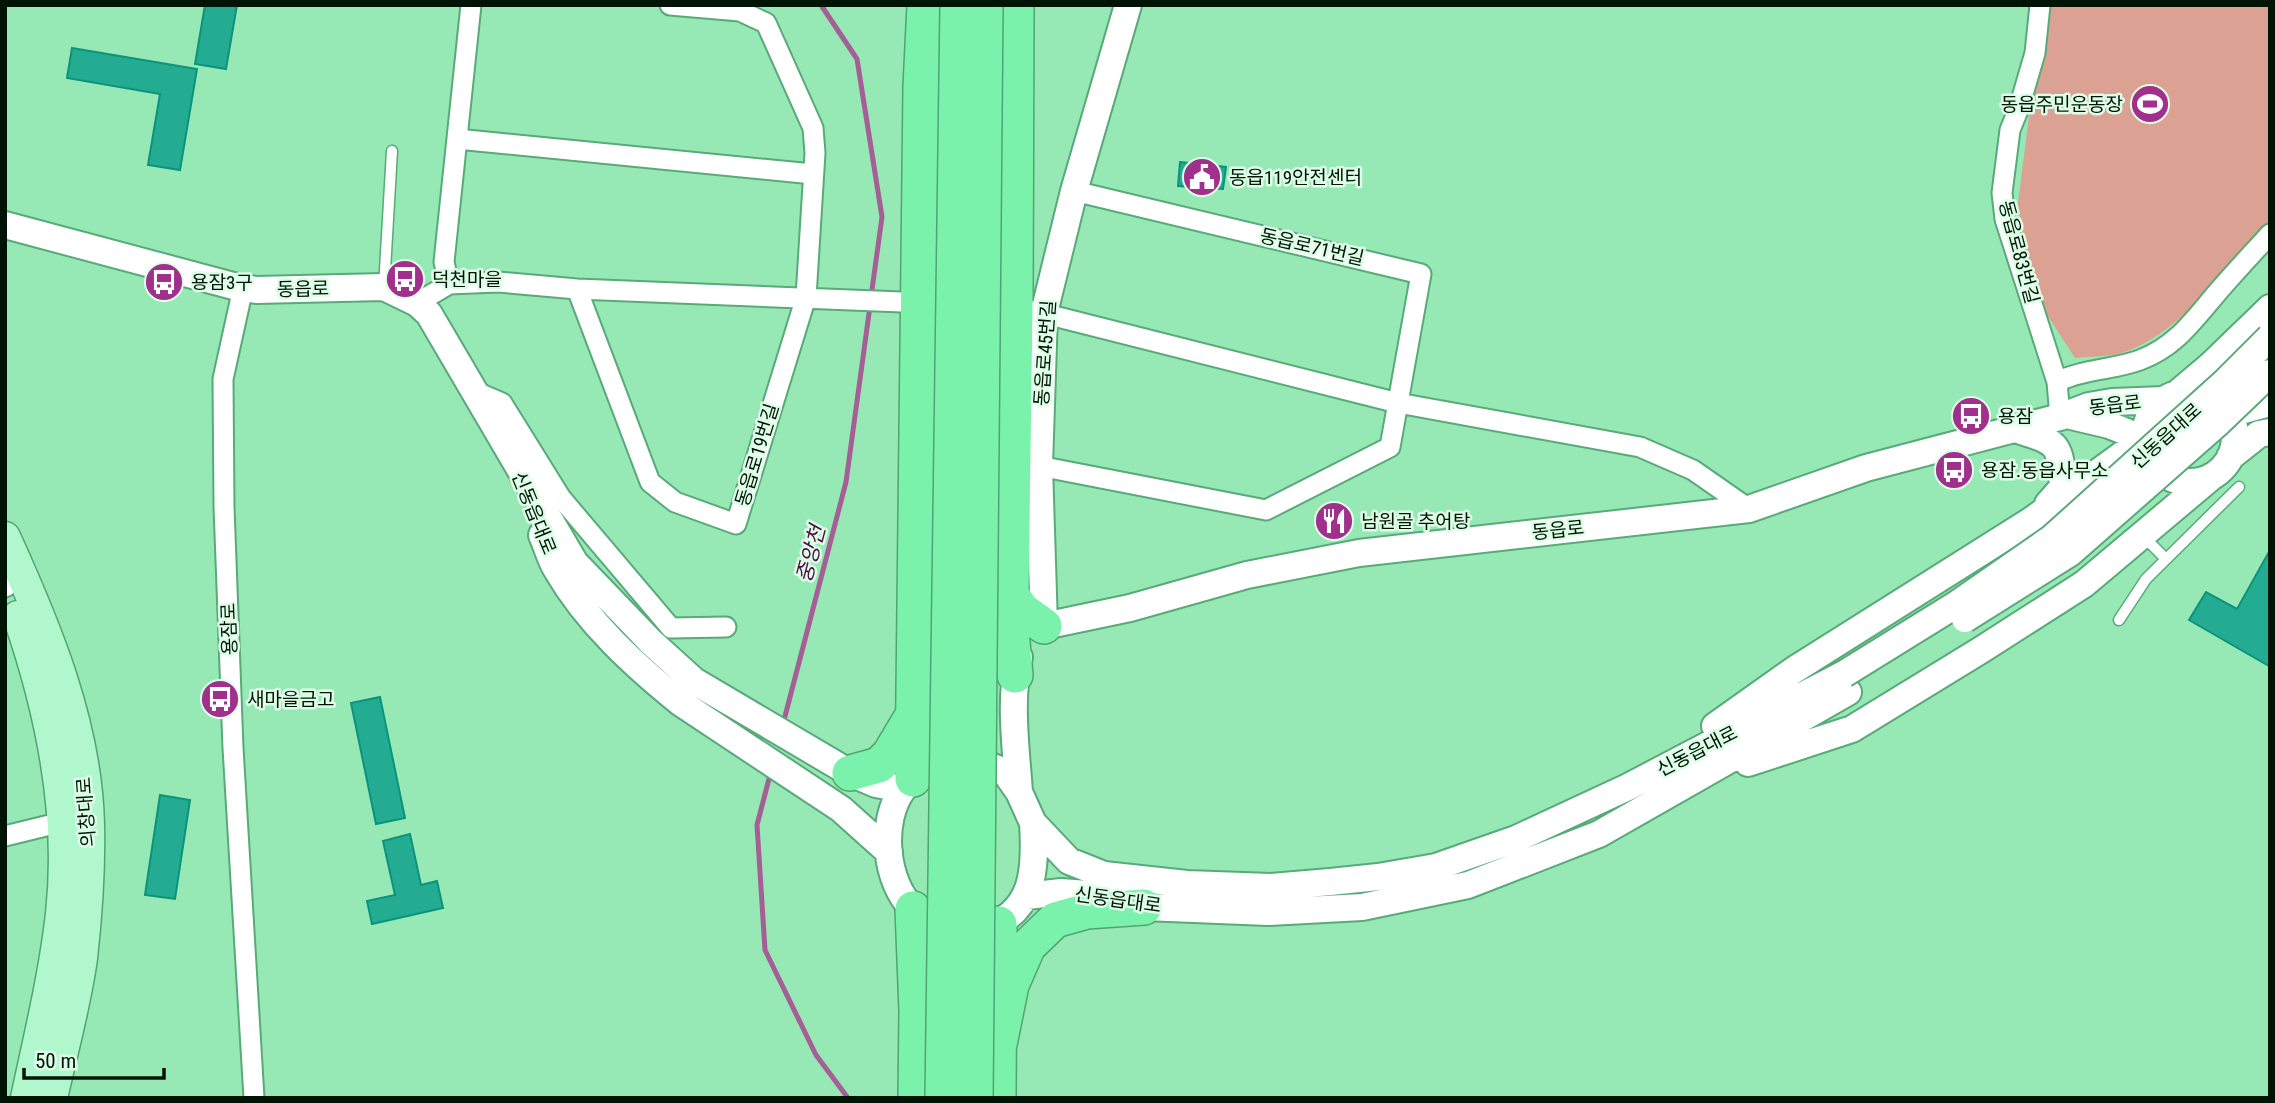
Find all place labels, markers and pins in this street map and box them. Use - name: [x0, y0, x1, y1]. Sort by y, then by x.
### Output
- sports icon: 동읍주민운동장: [2129, 83, 2171, 125]
- place label: 동읍주민운동장: [2001, 93, 2123, 116]
- public building icon: 동읍119안전센터: [1181, 156, 1223, 198]
- place label: 동읍119안전센터: [1229, 166, 1362, 189]
- bus stop icon: 덕천마을: [384, 258, 426, 300]
- bus stop icon: 용잠3구: [143, 261, 185, 303]
- place label: 덕천마을: [432, 268, 502, 291]
- place label: 용잠3구: [191, 271, 253, 294]
- bus stop icon: 용잠: [1950, 395, 1992, 437]
- place label: 용잠: [1998, 405, 2033, 428]
- bus stop icon: 용잠.동읍사무소: [1933, 449, 1975, 491]
- place label: 용잠.동읍사무소: [1981, 459, 2108, 482]
- restaurant icon: 남원골 추어탕: [1313, 500, 1355, 542]
- place label: 남원골 추어탕: [1361, 510, 1471, 533]
- bus stop icon: 새마을금고: [199, 678, 241, 720]
- place label: 새마을금고: [247, 688, 334, 711]

